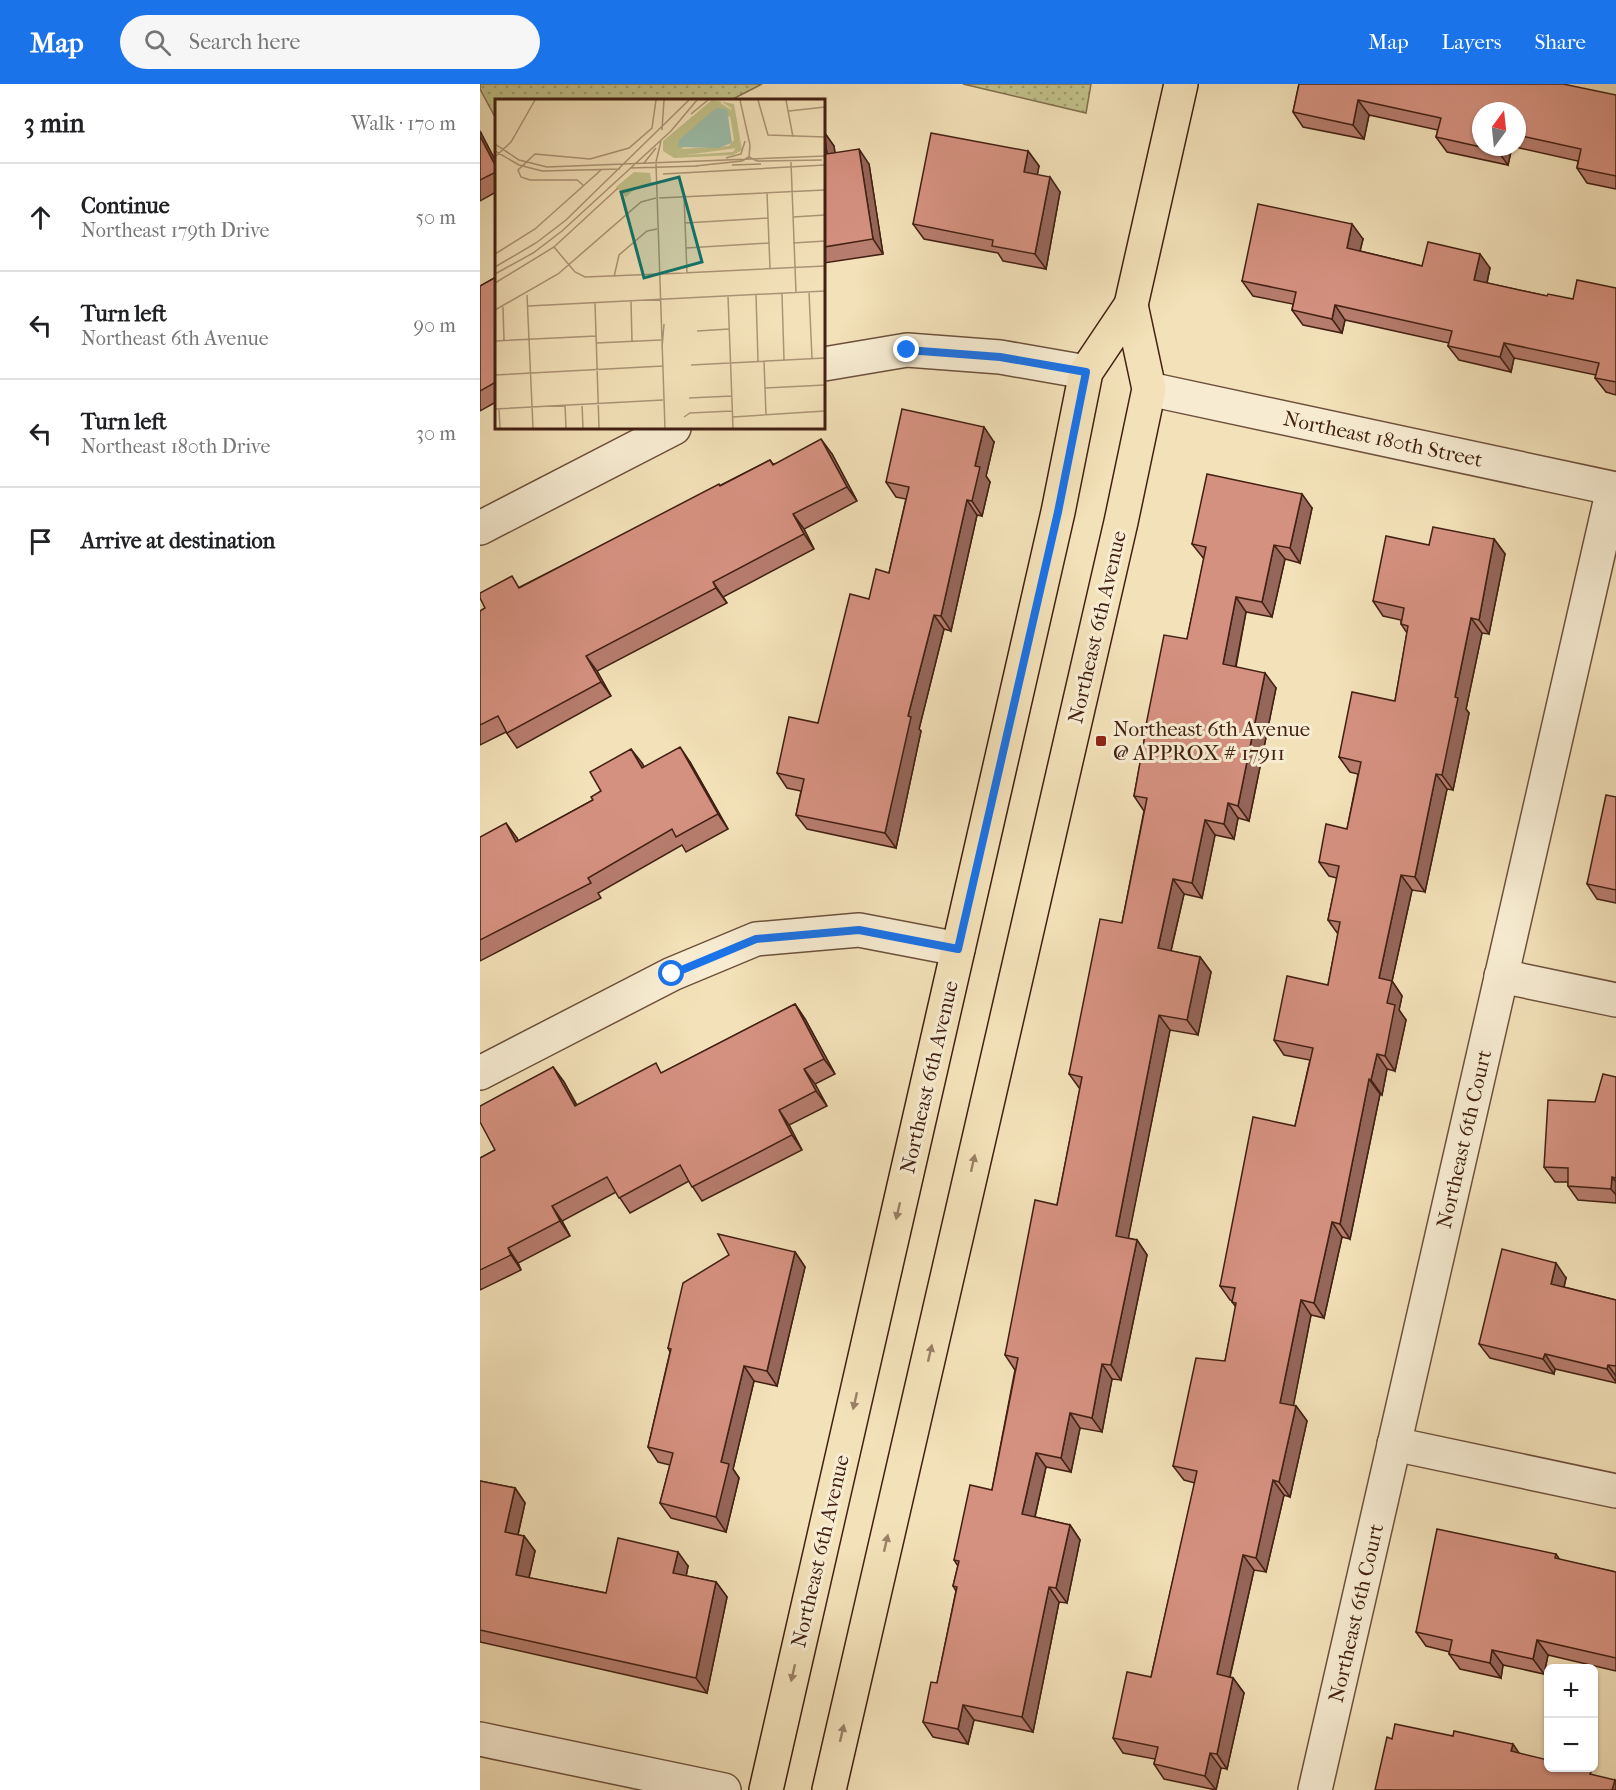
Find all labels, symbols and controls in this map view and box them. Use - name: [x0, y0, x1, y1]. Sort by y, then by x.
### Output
- search box: [120, 15, 540, 69]
- text: Map: [30, 26, 84, 59]
- icon: search: [141, 26, 174, 59]
- text: Search here: [189, 29, 300, 55]
- text: Map: [1368, 30, 1409, 54]
- text: Layers: [1442, 30, 1501, 54]
- text: Share: [1534, 30, 1586, 54]
- inset map: [495, 99, 825, 429]
- north arrow: [1472, 102, 1526, 156]
- text: 3 min: [24, 108, 85, 139]
- text: Walk · 170 m: [351, 112, 456, 135]
- text: Continue: [81, 193, 170, 219]
- icon: ahead: [24, 201, 57, 234]
- text: 50 m: [415, 206, 456, 229]
- text: Northeast 179th Drive: [81, 219, 269, 242]
- text: Turn left: [81, 301, 167, 327]
- icon: left: [24, 309, 57, 342]
- text: 90 m: [414, 314, 456, 337]
- text: Northeast 6th Avenue: [81, 327, 269, 350]
- route end: [893, 336, 919, 362]
- street label: Northeast 180th Street: [1281, 406, 1485, 472]
- text: Turn left: [81, 409, 167, 435]
- icon: left: [24, 417, 57, 450]
- text: 30 m: [416, 422, 456, 445]
- text: Northeast 180th Drive: [81, 435, 270, 458]
- icon: arrive: [24, 525, 57, 558]
- text: Arrive at destination: [81, 528, 275, 554]
- street label: Northeast 6th Avenue: [1063, 528, 1131, 726]
- place label: Northeast 6th Avenue @ APPROX # 17911: [1113, 717, 1310, 765]
- marker: Northeast 6th Avenue @ APPROX # 17911: [1094, 734, 1108, 748]
- route start: [658, 960, 684, 986]
- street label: Northeast 6th Avenue: [895, 978, 963, 1176]
- street label: Northeast 6th Court: [1432, 1047, 1496, 1231]
- one-way arrow: [969, 1154, 979, 1172]
- one-way arrow: [893, 1202, 902, 1221]
- one-way arrow: [925, 1344, 935, 1362]
- one-way arrow: [849, 1392, 859, 1411]
- street label: Northeast 6th Avenue: [786, 1452, 854, 1650]
- street label: Northeast 6th Court: [1324, 1521, 1388, 1705]
- one-way arrow: [882, 1533, 891, 1552]
- one-way arrow: [787, 1664, 797, 1683]
- map controls: [1544, 1664, 1598, 1772]
- button: +: [1544, 1664, 1598, 1718]
- button: −: [1544, 1718, 1598, 1772]
- one-way arrow: [838, 1724, 848, 1742]

